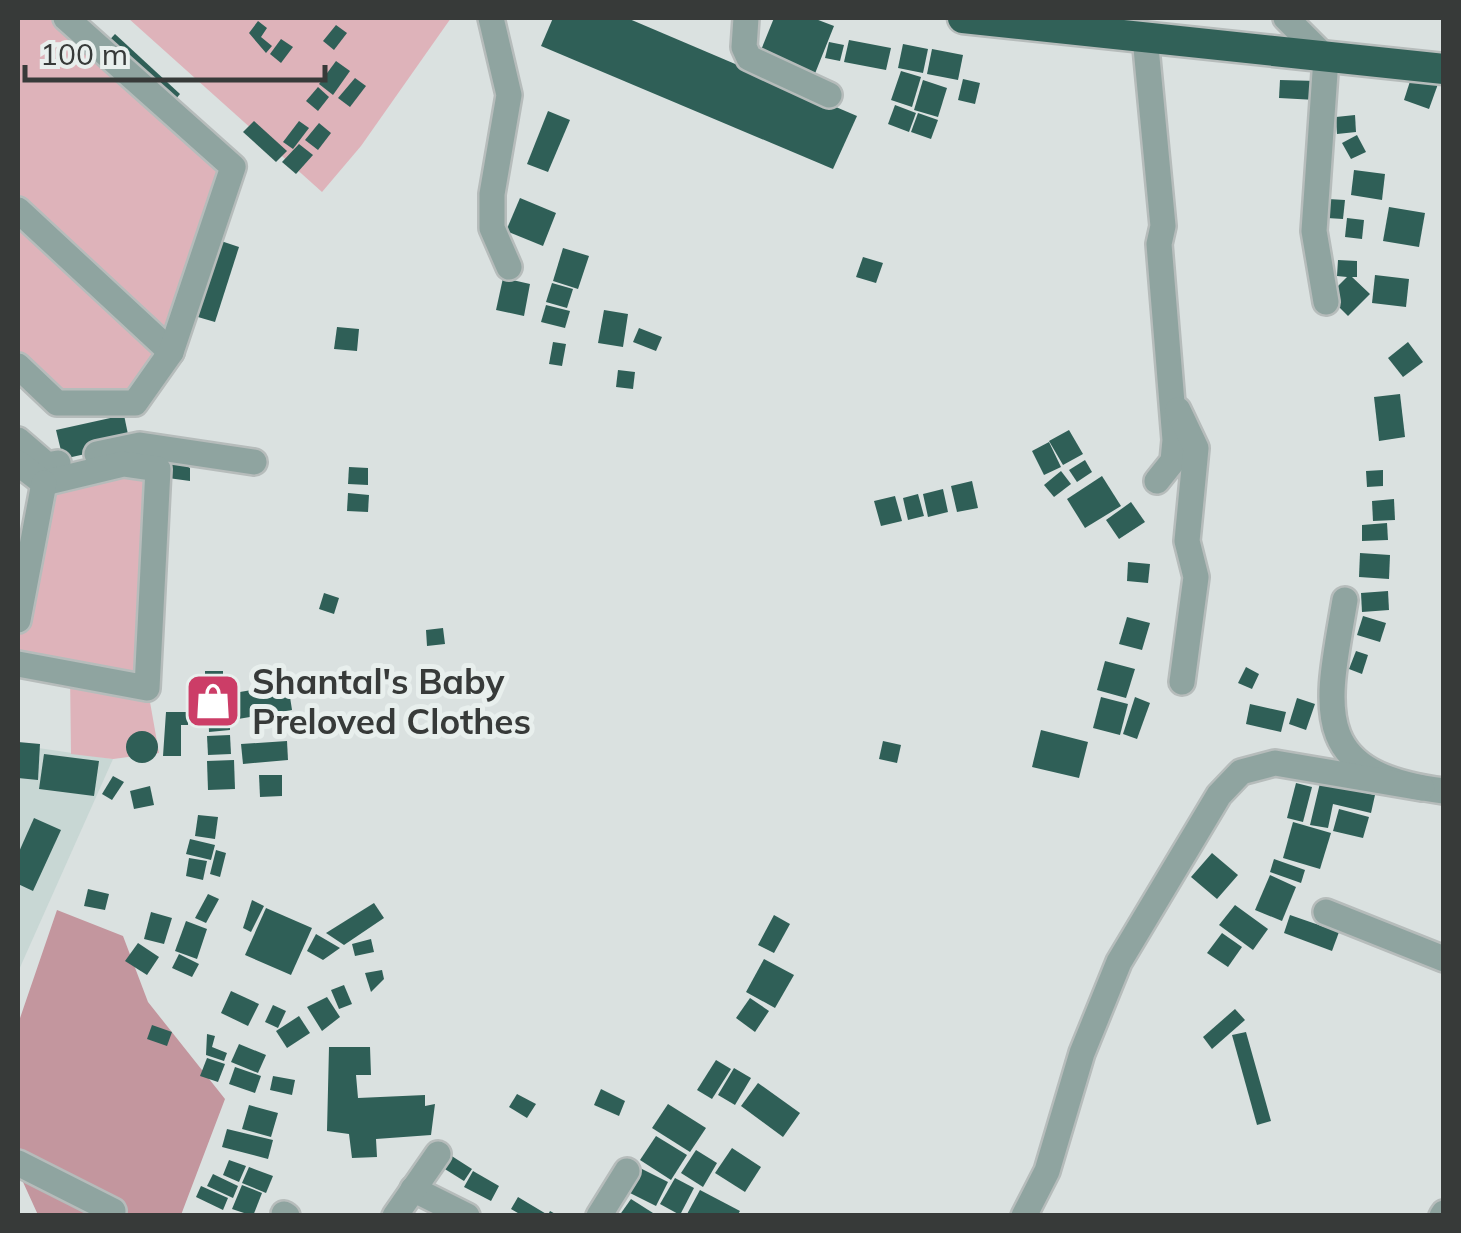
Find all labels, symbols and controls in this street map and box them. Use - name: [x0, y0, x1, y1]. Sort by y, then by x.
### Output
- scale bar: [25, 20, 325, 82]
- text: 100 m: [40, 35, 128, 73]
- place label: Shantal's Baby Preloved Clothes: [252, 659, 531, 743]
- shop icon: Shantal's Baby Preloved Clothes: [183, 671, 243, 731]

